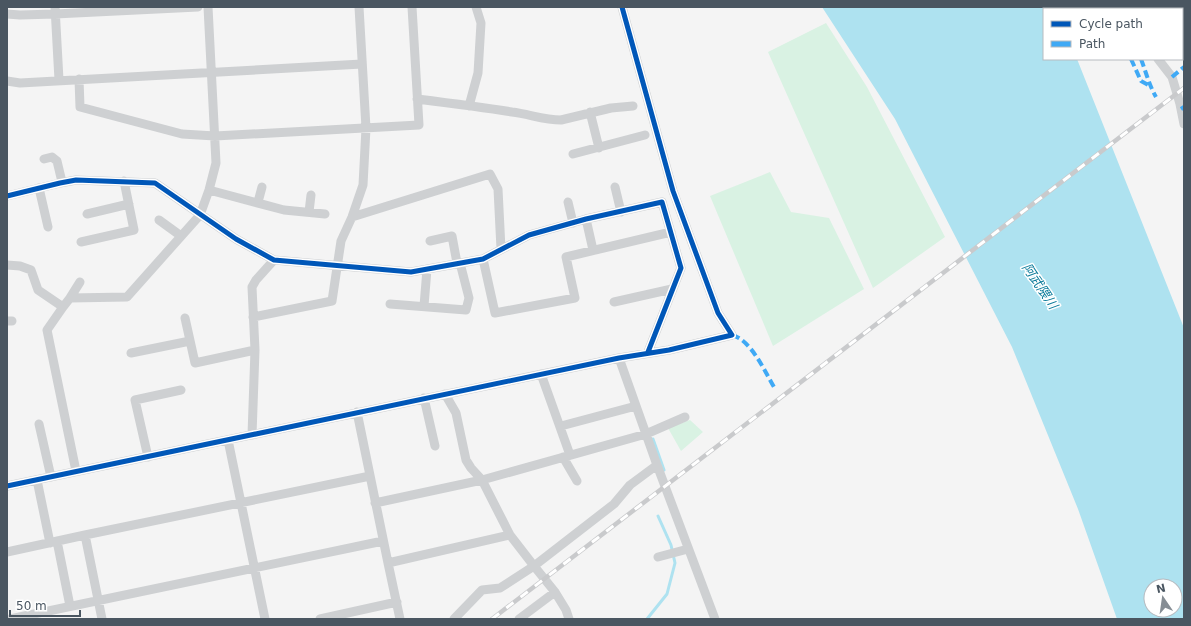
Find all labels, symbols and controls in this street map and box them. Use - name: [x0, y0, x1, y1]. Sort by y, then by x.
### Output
- legend: [1043, 8, 1183, 60]
- text: Cycle path: [1079, 17, 1143, 31]
- text: Path: [1079, 37, 1105, 51]
- water label: 阿武隈川: [1019, 260, 1062, 313]
- north arrow: [1143, 578, 1183, 618]
- text: N: [1155, 581, 1167, 596]
- scale bar: [10, 592, 80, 618]
- text: 50 m: [16, 599, 47, 613]

